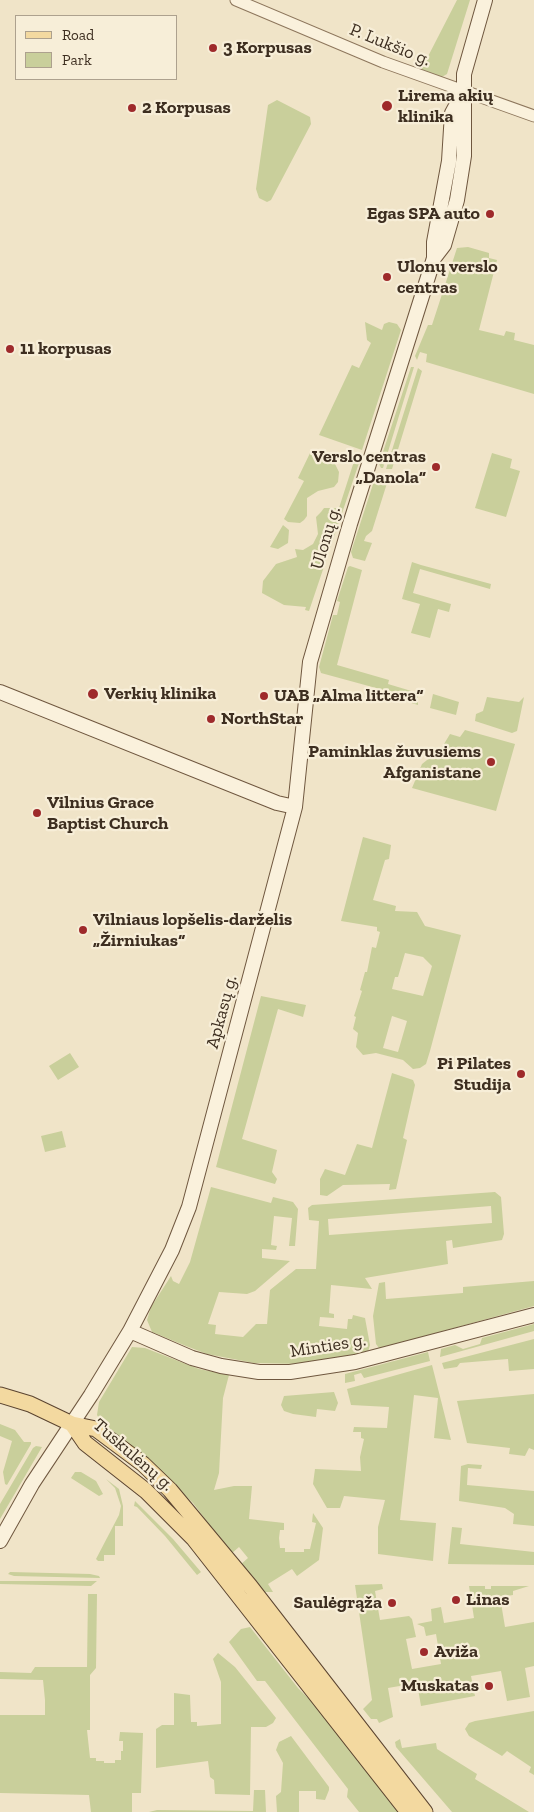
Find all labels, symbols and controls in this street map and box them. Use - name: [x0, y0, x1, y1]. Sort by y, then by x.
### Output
- legend: [15, 15, 178, 80]
- street label: P. Lukšio g.: [346, 19, 434, 71]
- text: Road: [62, 26, 94, 44]
- place label: 3 Korpusas: [223, 37, 312, 59]
- marker: 3 Korpusas: [207, 42, 219, 54]
- text: Park: [62, 51, 92, 69]
- place label: Lirema akių klinika: [398, 85, 493, 128]
- place label: 2 Korpusas: [142, 97, 231, 119]
- marker: Lirema akių klinika: [380, 99, 394, 113]
- marker: 2 Korpusas: [126, 102, 138, 114]
- place label: Egas SPA auto: [367, 203, 480, 225]
- marker: Egas SPA auto: [484, 208, 496, 220]
- place label: Ulonų verslo centras: [397, 256, 498, 298]
- marker: Ulonų verslo centras: [381, 271, 393, 283]
- place label: 11 korpusas: [20, 338, 112, 360]
- marker: 11 korpusas: [4, 343, 16, 355]
- place label: Verslo centras „Danola“: [312, 446, 426, 488]
- marker: Verslo centras „Danola“: [430, 461, 442, 473]
- street label: Ulonų g.: [306, 504, 346, 572]
- place label: Verkių klinika: [104, 683, 216, 705]
- place label: UAB „Alma littera“: [274, 685, 423, 707]
- marker: Verkių klinika: [86, 687, 100, 701]
- marker: UAB „Alma littera“: [258, 690, 270, 702]
- place label: NorthStar: [221, 708, 303, 730]
- marker: NorthStar: [205, 713, 217, 725]
- place label: Paminklas žuvusiems Afganistane: [308, 741, 481, 784]
- marker: Paminklas žuvusiems Afganistane: [485, 756, 497, 768]
- place label: Vilnius Grace Baptist Church: [47, 792, 168, 834]
- marker: Vilnius Grace Baptist Church: [31, 807, 43, 819]
- place label: Vilniaus lopšelis-darželis „Žirniukas“: [93, 909, 292, 952]
- marker: Vilniaus lopšelis-darželis „Žirniukas“: [77, 924, 89, 936]
- street label: Apkasų g.: [202, 973, 242, 1051]
- place label: Pi Pilates Studija: [437, 1053, 511, 1096]
- marker: Pi Pilates Studija: [515, 1068, 527, 1080]
- street label: Minties g.: [288, 1329, 368, 1363]
- street label: Tuskulėnų g.: [88, 1414, 178, 1496]
- place label: Linas: [466, 1589, 509, 1611]
- place label: Saulėgrąža: [294, 1592, 382, 1614]
- marker: Linas: [450, 1594, 462, 1606]
- marker: Saulėgrąža: [386, 1597, 398, 1609]
- place label: Aviža: [434, 1641, 478, 1663]
- marker: Aviža: [418, 1646, 430, 1658]
- place label: Muskatas: [401, 1675, 479, 1697]
- marker: Muskatas: [483, 1680, 495, 1692]

